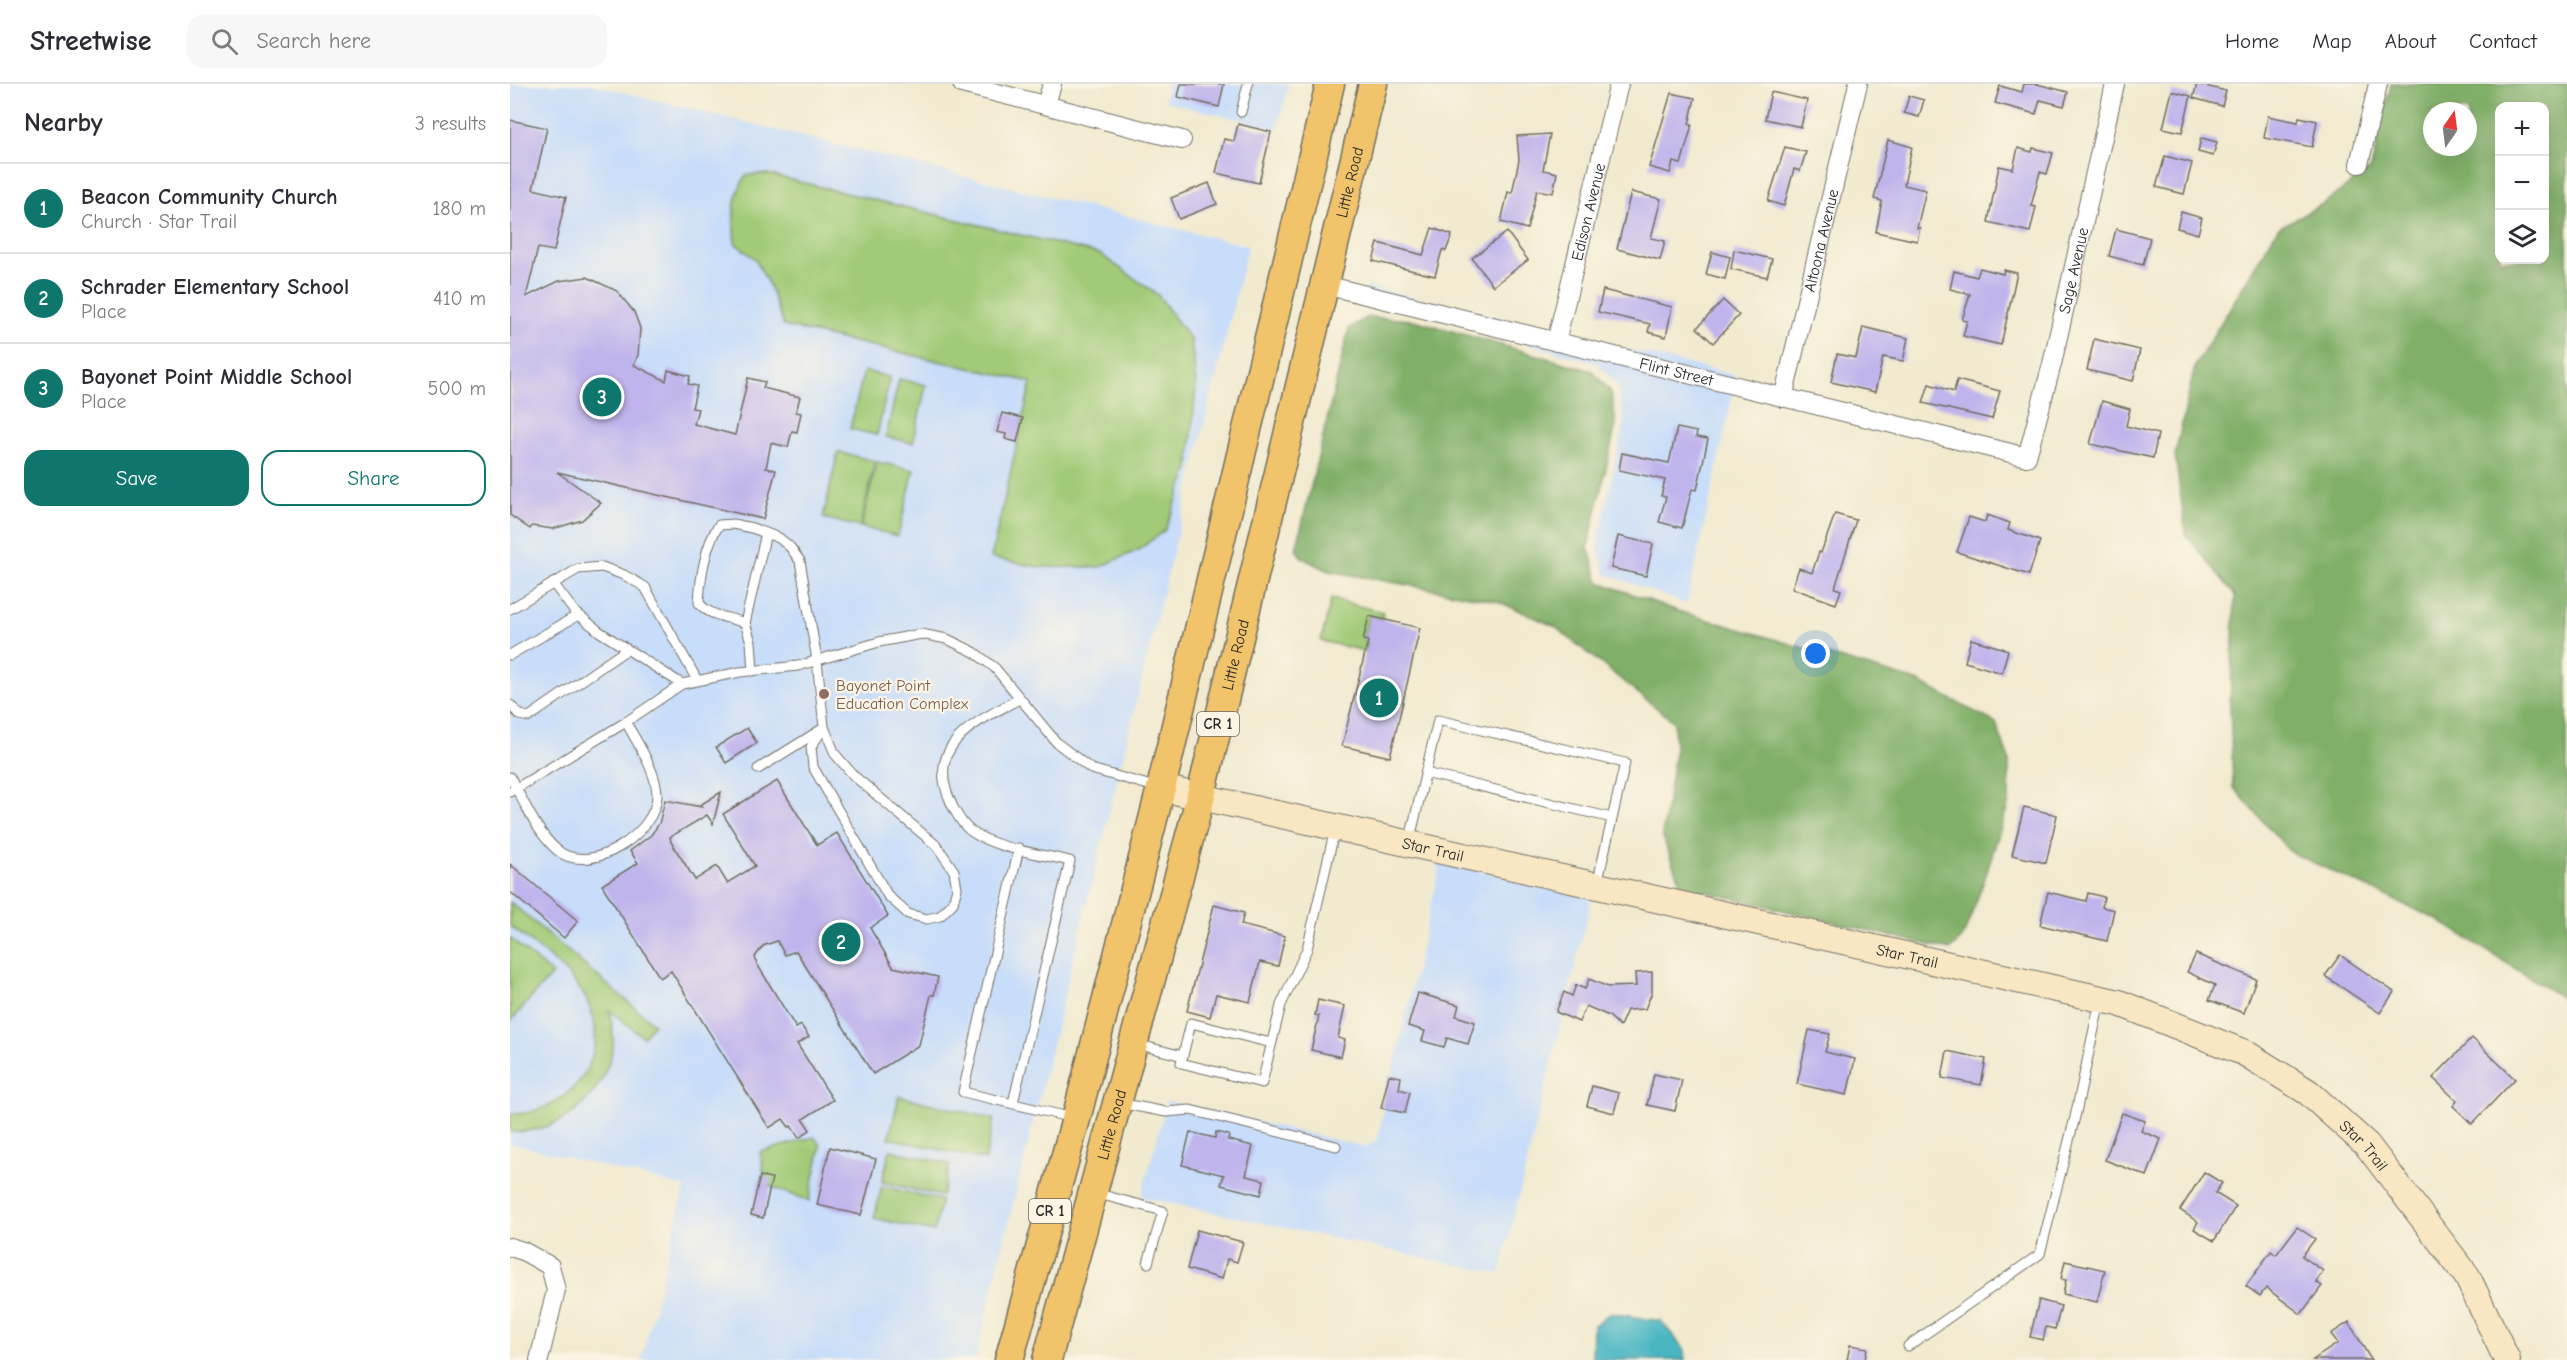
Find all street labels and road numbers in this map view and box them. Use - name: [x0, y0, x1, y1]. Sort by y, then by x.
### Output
- street label: Little Road: [1333, 145, 1367, 220]
- street label: Edison Avenue: [1568, 161, 1609, 263]
- street label: Altoona Avenue: [1801, 187, 1843, 294]
- street label: Sage Avenue: [2056, 226, 2092, 315]
- street label: Flint Street: [1638, 354, 1715, 390]
- street label: Little Road: [1219, 618, 1253, 692]
- road number: CR 1: [1197, 712, 1239, 736]
- street label: Star Trail: [1400, 834, 1466, 866]
- street label: Star Trail: [1875, 941, 1940, 972]
- street label: Little Road: [1094, 1088, 1130, 1162]
- street label: Star Trail: [2336, 1117, 2391, 1175]
- road number: CR 1: [1029, 1199, 1071, 1223]

